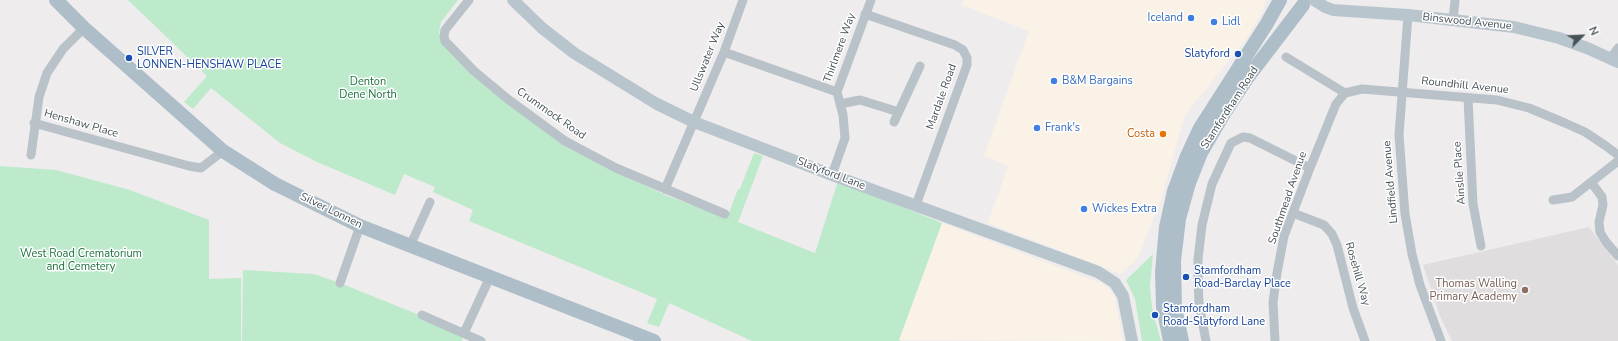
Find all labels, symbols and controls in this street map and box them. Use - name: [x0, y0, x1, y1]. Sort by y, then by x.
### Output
- street label: Thirlmere Way: [821, 11, 859, 85]
- place label: Iceland: [1148, 11, 1183, 25]
- street label: Binswood Avenue: [1422, 11, 1512, 33]
- marker: Iceland: [1186, 13, 1196, 23]
- place label: Lidl: [1222, 15, 1240, 29]
- north arrow: [1562, 16, 1602, 56]
- marker: Lidl: [1209, 17, 1219, 27]
- street label: Ullswater Way: [688, 20, 728, 94]
- text: N: [1585, 24, 1602, 38]
- place label: SILVER LONNEN-HENSHAW PLACE: [137, 45, 281, 71]
- place label: Slatyford: [1185, 47, 1230, 61]
- marker: Slatyford: [1233, 49, 1243, 59]
- marker: SILVER LONNEN-HENSHAW PLACE: [124, 53, 134, 63]
- street label: Mardale Road: [924, 62, 960, 132]
- street label: Stamfordham Road: [1198, 64, 1262, 152]
- place label: B&M Bargains: [1062, 74, 1133, 88]
- park label: Denton Dene North: [339, 75, 397, 101]
- street label: Roundhill Avenue: [1421, 75, 1509, 97]
- marker: B&M Bargains: [1049, 76, 1059, 86]
- street label: Crummock Road: [514, 85, 588, 143]
- street label: Henshaw Place: [42, 107, 120, 141]
- place label: Frank's: [1045, 121, 1080, 135]
- marker: Frank's: [1032, 123, 1042, 133]
- place label: Costa: [1127, 127, 1155, 141]
- marker: Costa: [1158, 129, 1168, 139]
- street label: Lindfield Avenue: [1381, 140, 1401, 224]
- street label: Ainslie Place: [1451, 141, 1469, 205]
- street label: Southmead Avenue: [1266, 150, 1310, 246]
- street label: Slatyford Lane: [795, 155, 867, 193]
- street label: Silver Lonnen: [298, 190, 364, 232]
- place label: Wickes Extra: [1092, 202, 1157, 216]
- marker: Wickes Extra: [1079, 204, 1089, 214]
- street label: Rosehill Way: [1342, 241, 1372, 307]
- park label: West Road Crematorium and Cemetery: [20, 247, 142, 273]
- place label: Stamfordham Road-Barclay Place: [1194, 264, 1291, 290]
- marker: Stamfordham Road-Barclay Place: [1181, 272, 1191, 282]
- place label: Thomas Walling Primary Academy: [1430, 277, 1517, 303]
- marker: Thomas Walling Primary Academy: [1520, 285, 1530, 295]
- place label: Stamfordham Road-Slatyford Lane: [1163, 302, 1265, 328]
- marker: Stamfordham Road-Slatyford Lane: [1150, 310, 1160, 320]

